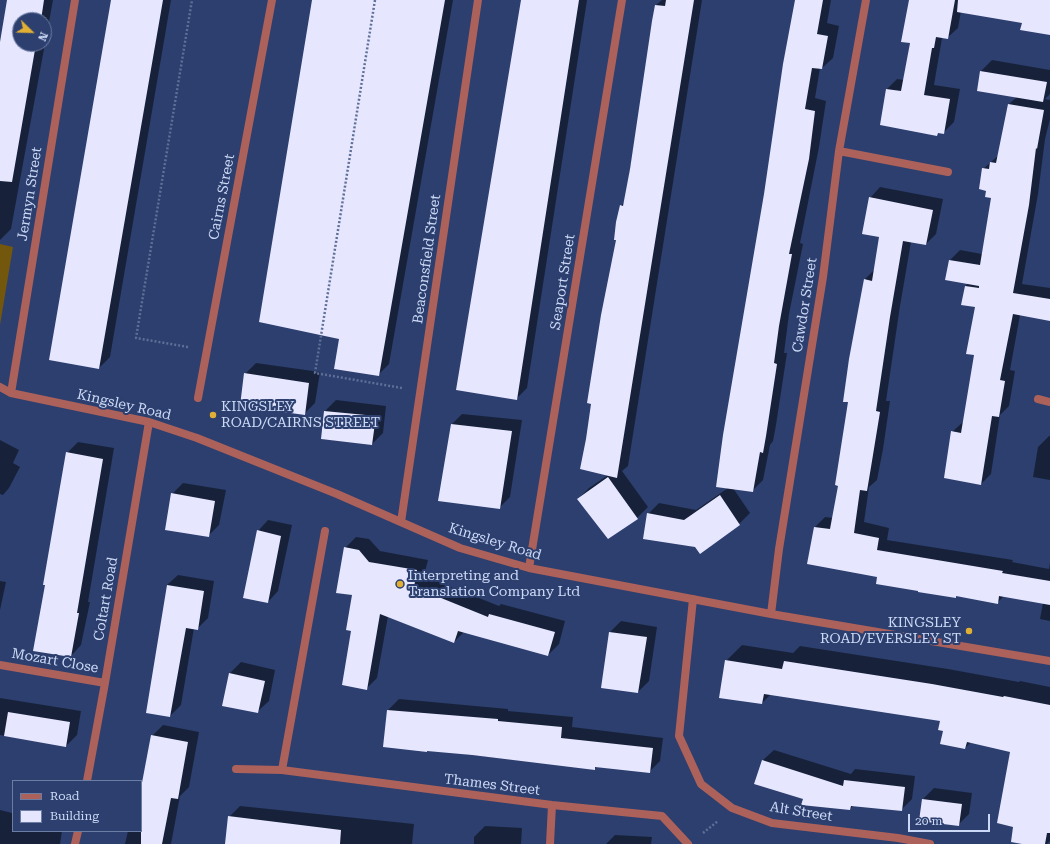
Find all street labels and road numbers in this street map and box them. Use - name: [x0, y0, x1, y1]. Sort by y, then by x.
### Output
- street label: Jermyn Street: [14, 146, 46, 242]
- street label: Cairns Street: [205, 153, 239, 241]
- street label: Beaconsfield Street: [410, 193, 444, 325]
- street label: Seaport Street: [547, 233, 579, 331]
- street label: Cawdor Street: [789, 256, 821, 354]
- street label: Kingsley Road: [75, 386, 173, 424]
- street label: Kingsley Road: [446, 520, 544, 564]
- street label: Coltart Road: [90, 556, 122, 642]
- street label: Mozart Close: [10, 645, 100, 677]
- street label: Thames Street: [443, 771, 541, 799]
- street label: Alt Street: [768, 799, 834, 825]

